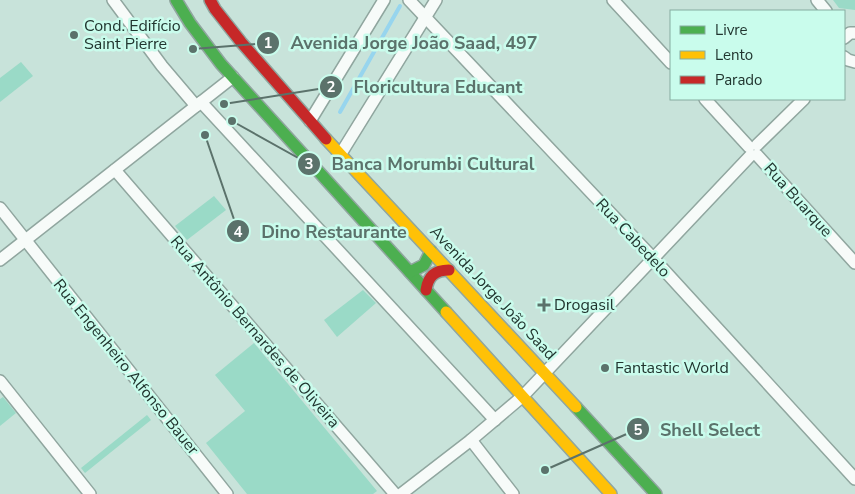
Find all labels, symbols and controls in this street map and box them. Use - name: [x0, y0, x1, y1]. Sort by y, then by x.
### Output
- legend: [670, 10, 845, 100]
- place label: Cond. Edifício Saint Pierre: [84, 15, 181, 55]
- text: Livre: [715, 20, 748, 40]
- callout: Avenida Jorge João Saad, 497: [256, 26, 548, 59]
- marker: Cond. Edifício Saint Pierre: [68, 29, 80, 41]
- text: Avenida Jorge João Saad, 497: [290, 31, 538, 55]
- text: 1: [263, 33, 273, 53]
- text: Lento: [715, 45, 753, 65]
- text: Parado: [715, 70, 762, 90]
- callout: Floricultura Educant: [319, 71, 533, 104]
- text: Floricultura Educant: [354, 75, 523, 99]
- text: 2: [326, 77, 336, 97]
- callout: Banca Morumbi Cultural: [296, 147, 544, 180]
- text: Banca Morumbi Cultural: [331, 152, 535, 176]
- text: 3: [304, 154, 314, 174]
- street label: Rua Buarque: [759, 158, 837, 242]
- street label: Rua Cabedelo: [591, 194, 675, 282]
- callout: Dino Restaurante: [226, 215, 417, 248]
- text: Dino Restaurante: [261, 220, 407, 244]
- street label: Avenida Jorge João Saad: [425, 221, 561, 365]
- text: 4: [233, 222, 243, 242]
- street label: Rua Antônio Bernardes de Oliveira: [165, 231, 345, 433]
- street label: Rua Engenheiro Alfonso Bauer: [48, 275, 204, 460]
- place label: Drogasil: [554, 294, 615, 316]
- marker: Drogasil: [538, 299, 550, 311]
- place label: Fantastic World: [615, 357, 729, 379]
- marker: Fantastic World: [599, 362, 611, 374]
- callout: Shell Select: [625, 413, 770, 446]
- text: Shell Select: [660, 418, 760, 442]
- text: 5: [633, 420, 643, 440]

